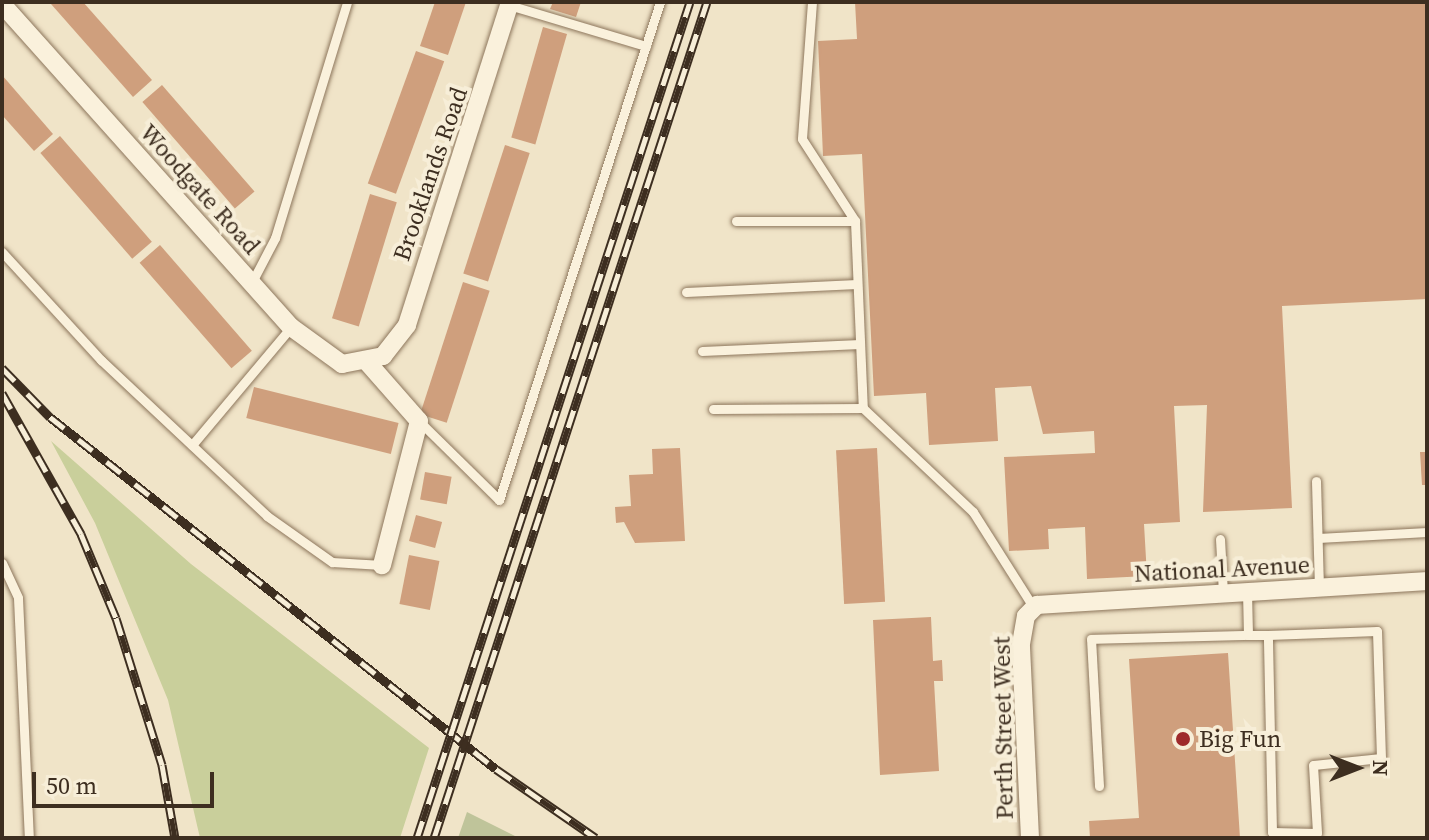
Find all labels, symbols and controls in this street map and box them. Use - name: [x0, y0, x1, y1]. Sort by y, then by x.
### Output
- street label: Brooklands Road: [387, 83, 473, 265]
- street label: Woodgate Road: [134, 118, 266, 260]
- street label: National Avenue: [1133, 550, 1311, 588]
- street label: Perth Street West: [987, 636, 1019, 820]
- place label: Big Fun: [1199, 725, 1281, 753]
- north arrow: [1317, 728, 1397, 808]
- marker: Big Fun: [1174, 730, 1192, 748]
- scale bar: [36, 756, 218, 806]
- text: N: [1366, 760, 1396, 776]
- text: 50 m: [46, 769, 97, 802]

